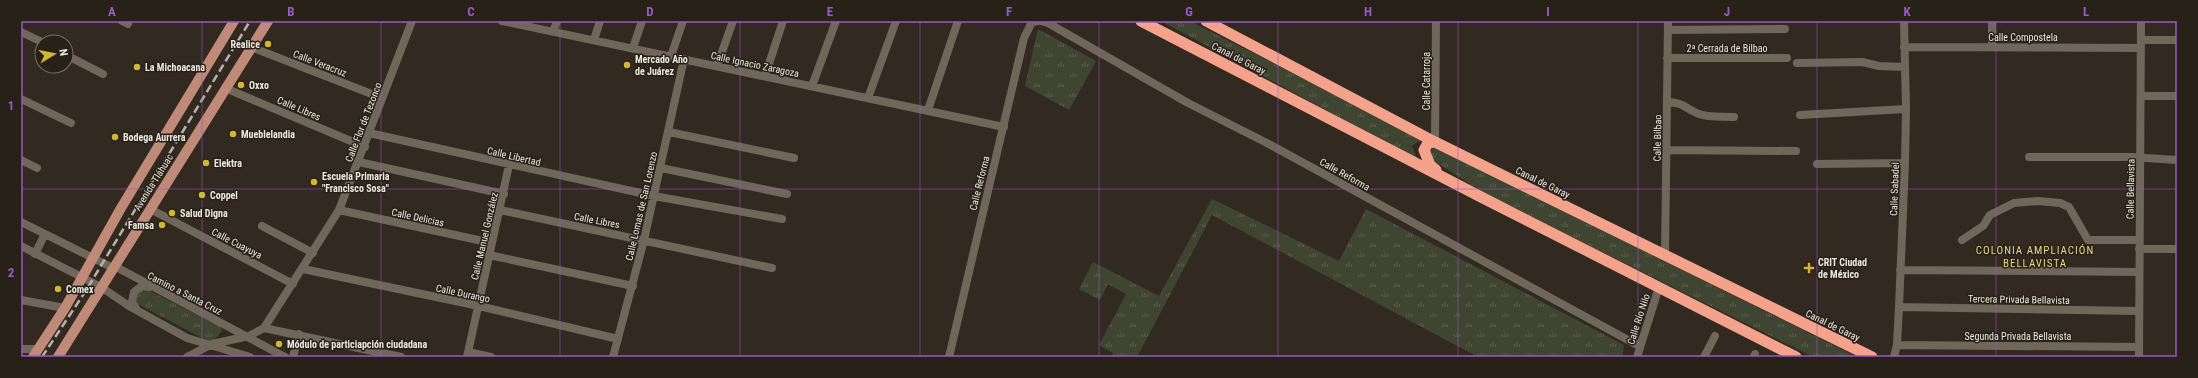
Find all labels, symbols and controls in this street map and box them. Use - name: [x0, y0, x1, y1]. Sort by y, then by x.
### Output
- text: A: [108, 4, 116, 19]
- text: B: [287, 4, 295, 19]
- text: C: [467, 4, 475, 19]
- text: D: [646, 4, 654, 19]
- text: E: [827, 4, 834, 19]
- text: F: [1006, 4, 1012, 19]
- text: G: [1185, 4, 1193, 19]
- text: H: [1364, 4, 1372, 19]
- text: I: [1546, 4, 1550, 19]
- text: J: [1724, 4, 1730, 19]
- text: K: [1903, 4, 1911, 19]
- text: L: [2083, 4, 2089, 19]
- street label: Calle Compostela: [1988, 32, 2058, 43]
- north arrow: [34, 34, 74, 74]
- place label: Realice: [231, 39, 260, 50]
- marker: Realice: [263, 39, 273, 49]
- street label: Canal de Garay: [1210, 40, 1268, 77]
- street label: 2ª Cerrada de Bilbao: [1686, 43, 1768, 54]
- text: N: [56, 48, 70, 57]
- street label: Calle Veracruz: [291, 48, 348, 79]
- street label: Calle Ignacio Zaragoza: [710, 50, 800, 79]
- street label: Calle Catarroja: [1421, 52, 1432, 110]
- place label: Mercado Año de Juárez: [635, 54, 688, 77]
- marker: Mercado Año de Juárez: [622, 60, 632, 70]
- marker: La Michoacana: [132, 62, 142, 72]
- place label: La Michoacana: [145, 62, 205, 73]
- marker: Oxxo: [236, 80, 246, 90]
- place label: Oxxo: [249, 80, 269, 91]
- street label: Calle Flor de Tezonco: [343, 81, 384, 164]
- street label: Calle Libres: [275, 94, 323, 123]
- text: 1: [8, 98, 14, 113]
- street label: Calle Bilbao: [1652, 115, 1663, 162]
- marker: Mueblelandia: [228, 129, 238, 139]
- place label: Mueblelandia: [241, 129, 295, 140]
- marker: Bodega Aurrera: [110, 132, 120, 142]
- place label: Bodega Aurrera: [123, 132, 186, 143]
- street label: Calle Libertad: [486, 145, 542, 168]
- street label: Calle Lomas de San Lorenzo: [624, 150, 659, 262]
- street label: Avenida Tláhuac: [132, 152, 175, 213]
- street label: Calle Reforma: [967, 155, 992, 211]
- street label: Calle Reforma: [1318, 156, 1372, 193]
- marker: Elektra: [201, 158, 211, 168]
- place label: Elektra: [214, 158, 242, 169]
- street label: Calle Bellavista: [2124, 159, 2137, 219]
- street label: Calle Sabadel: [1888, 162, 1901, 216]
- street label: Canal de Garay: [1514, 165, 1572, 200]
- place label: Escuela Primaria "Francisco Sosa": [322, 171, 390, 194]
- marker: Escuela Primaria "Francisco Sosa": [309, 177, 319, 187]
- marker: Coppel: [197, 190, 207, 200]
- place label: Coppel: [210, 190, 238, 201]
- street label: Calle Manuel González: [469, 191, 500, 281]
- street label: Calle Delicias: [391, 207, 446, 228]
- marker: Salud Digna: [167, 208, 177, 218]
- place label: Salud Digna: [180, 208, 228, 219]
- street label: Calle Libres: [573, 211, 621, 230]
- place label: Famsa: [128, 220, 154, 231]
- marker: Famsa: [157, 220, 167, 230]
- street label: Calle Cuayuya: [210, 226, 264, 261]
- district label: COLONIA AMPLIACIÓN BELLAVISTA: [1976, 244, 2094, 270]
- place label: CRIT Ciudad de México: [1818, 257, 1867, 280]
- marker: CRIT Ciudad de México: [1803, 262, 1815, 274]
- text: 2: [8, 265, 15, 280]
- street label: Camino a Santa Cruz: [146, 270, 224, 317]
- street label: Calle Durango: [435, 282, 491, 305]
- marker: Comex: [53, 284, 63, 294]
- place label: Comex: [66, 284, 94, 295]
- street label: Calle Río Nilo: [1625, 292, 1652, 346]
- street label: Tercera Privada Bellavista: [1968, 293, 2070, 306]
- street label: Canal de Garay: [1804, 308, 1862, 343]
- street label: Segunda Privada Bellavista: [1965, 331, 2072, 342]
- marker: Módulo de particiapción ciudadana: [274, 339, 284, 349]
- place label: Módulo de particiapción ciudadana: [287, 339, 427, 350]

